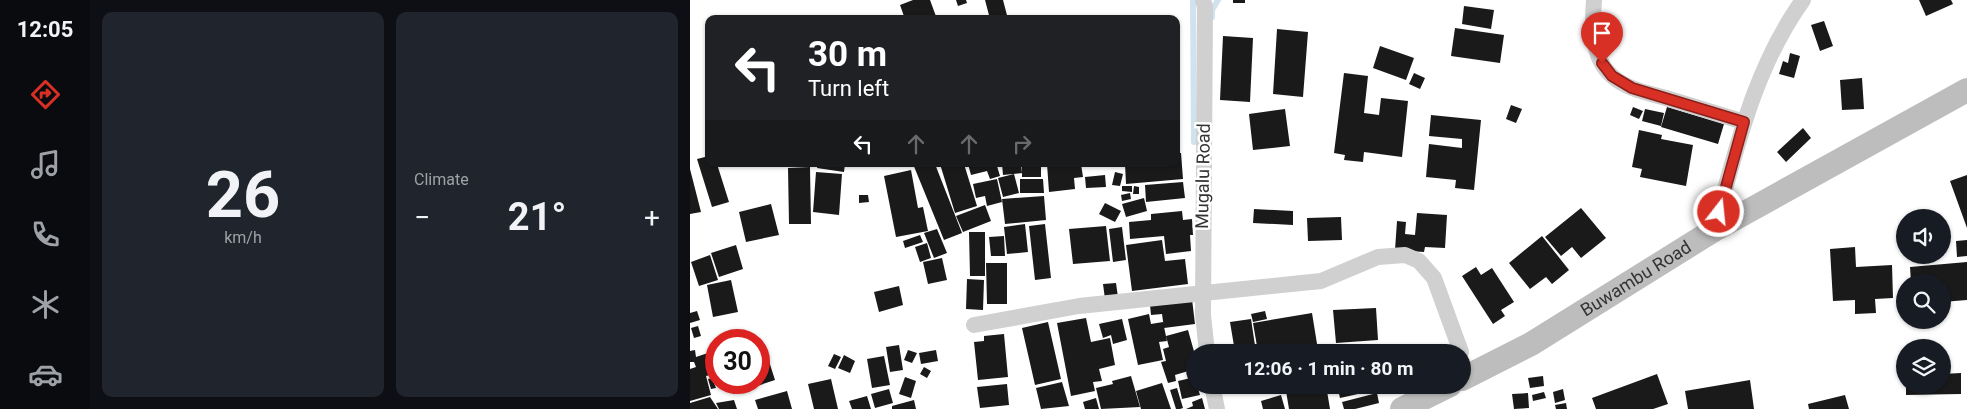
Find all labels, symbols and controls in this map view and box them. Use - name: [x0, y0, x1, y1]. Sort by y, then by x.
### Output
- pin: [1581, 12, 1623, 63]
- text: 12:05: [17, 17, 73, 42]
- icon: arrive: [1588, 19, 1616, 47]
- text: 30 m: [808, 34, 887, 75]
- icon: left: [725, 35, 790, 100]
- text: Turn left: [808, 76, 889, 101]
- icon: directions: [28, 77, 63, 112]
- street label: Mugalu Road: [1191, 123, 1214, 229]
- icon: left: [849, 130, 877, 158]
- icon: ahead: [902, 130, 930, 158]
- icon: ahead: [955, 130, 983, 158]
- icon: right: [1008, 130, 1036, 158]
- icon: music: [28, 147, 63, 182]
- text: 26: [206, 157, 280, 233]
- text: Climate: [414, 170, 469, 189]
- position arrow: [1692, 185, 1744, 237]
- text: 21°: [508, 195, 566, 239]
- text: −: [414, 201, 430, 234]
- text: +: [644, 201, 660, 234]
- map controls: [1896, 209, 1951, 394]
- button: sound: [1896, 209, 1951, 264]
- icon: phone: [28, 217, 63, 252]
- text: km/h: [224, 228, 262, 247]
- street label: Buwambu Road: [1577, 236, 1695, 320]
- button: search: [1896, 274, 1951, 329]
- icon: climate: [28, 287, 63, 322]
- speed limit sign: 30: [705, 329, 770, 394]
- button: layers: [1896, 339, 1951, 394]
- icon: car: [28, 357, 63, 392]
- text: 12:06 · 1 min · 80 m: [1243, 357, 1414, 380]

